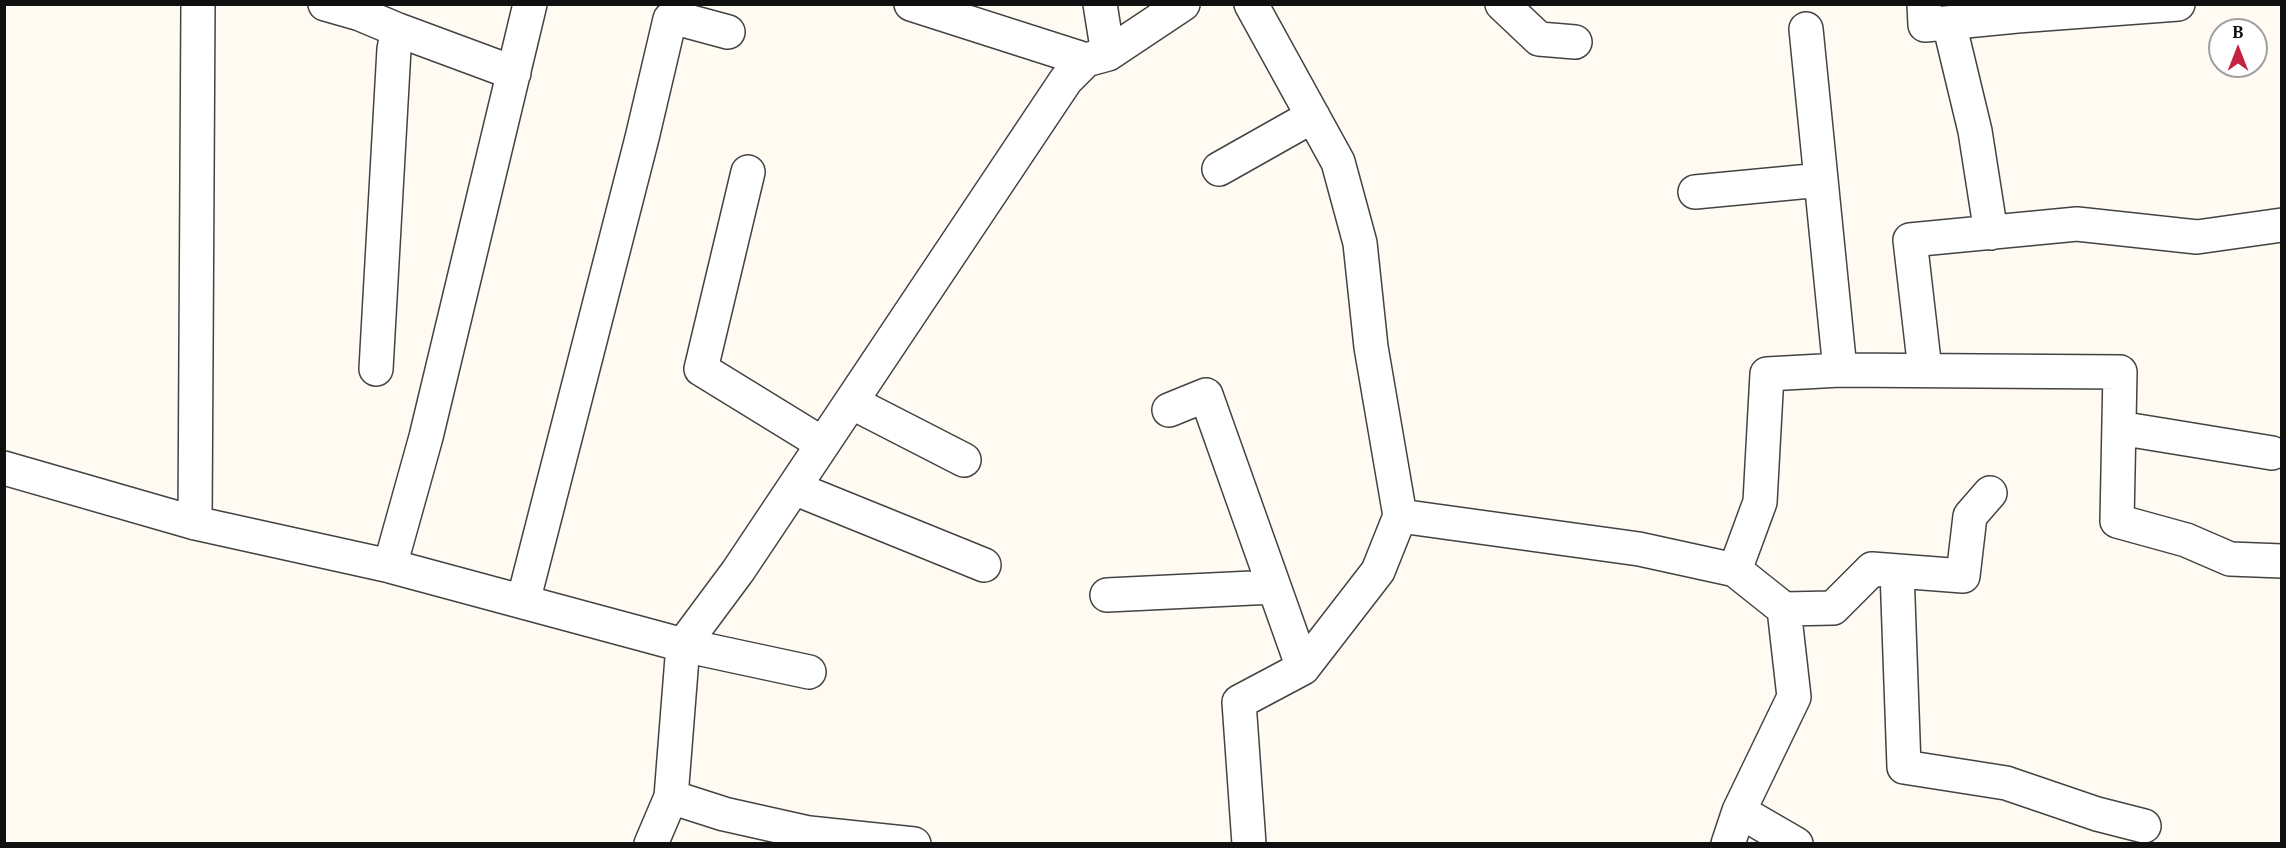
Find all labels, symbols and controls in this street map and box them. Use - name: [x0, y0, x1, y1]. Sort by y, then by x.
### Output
- north arrow: [2208, 18, 2268, 78]
- text: B: [2232, 22, 2244, 42]

